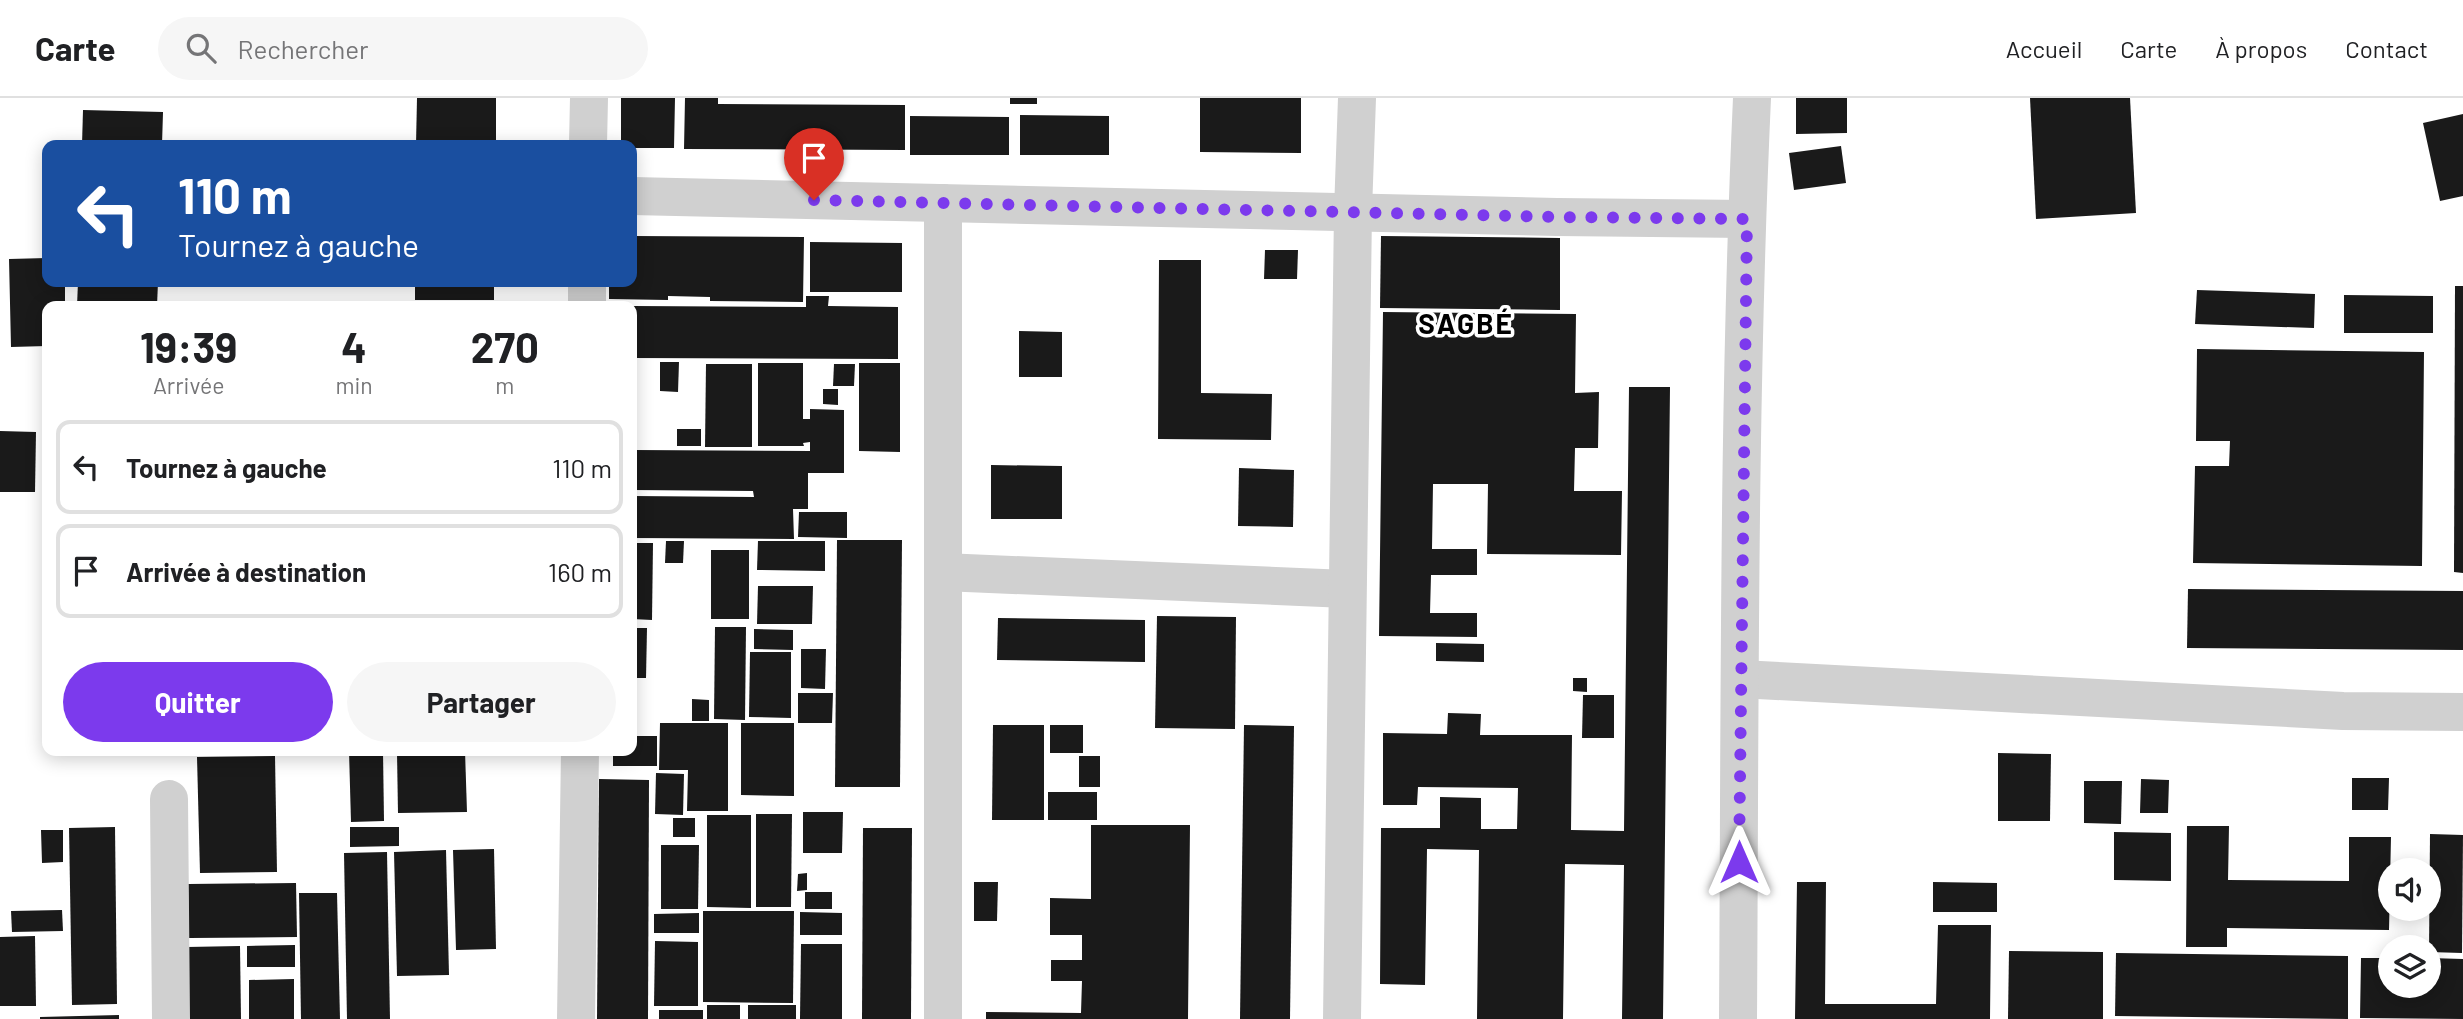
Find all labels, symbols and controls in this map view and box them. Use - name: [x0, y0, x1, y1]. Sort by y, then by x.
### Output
- search box: [158, 17, 648, 80]
- text: Carte: [35, 28, 116, 68]
- icon: search: [182, 29, 220, 67]
- text: Rechercher: [238, 33, 368, 64]
- text: Accueil: [2006, 34, 2082, 63]
- text: Carte: [2120, 34, 2177, 63]
- text: À propos: [2215, 34, 2307, 63]
- text: Contact: [2345, 34, 2428, 63]
- pin: [784, 128, 844, 200]
- icon: arrive: [795, 139, 833, 177]
- text: 110 m: [178, 165, 292, 224]
- icon: left: [63, 168, 154, 259]
- text: Tournez à gauche: [178, 225, 419, 263]
- district label: SAGBÉ: [1418, 306, 1514, 340]
- text: 19:39: [140, 321, 237, 371]
- text: 4: [341, 321, 367, 371]
- text: 270: [471, 321, 539, 371]
- text: Arrivée: [153, 371, 225, 399]
- text: min: [335, 371, 373, 399]
- text: m: [495, 371, 514, 399]
- icon: left: [67, 448, 105, 486]
- text: Tournez à gauche: [126, 452, 327, 483]
- text: 110 m: [552, 452, 612, 483]
- icon: arrive: [67, 552, 105, 590]
- text: Arrivée à destination: [126, 556, 366, 587]
- text: 160 m: [548, 556, 612, 587]
- button: Quitter: [63, 662, 333, 742]
- button: Partager: [347, 662, 616, 742]
- position arrow: [1702, 825, 1776, 899]
- map controls: [2378, 858, 2441, 998]
- button: sound: [2378, 858, 2441, 921]
- button: layers: [2378, 935, 2441, 998]

